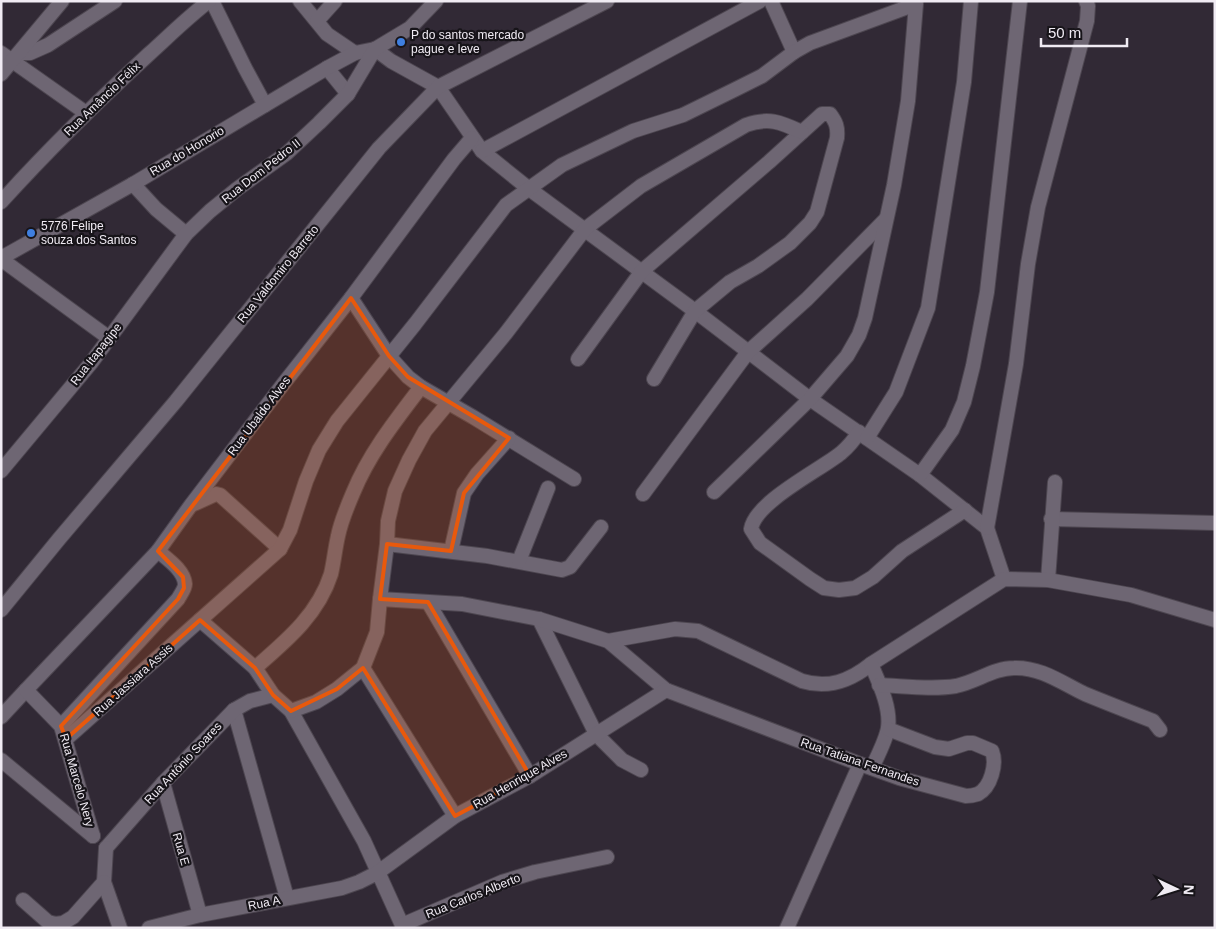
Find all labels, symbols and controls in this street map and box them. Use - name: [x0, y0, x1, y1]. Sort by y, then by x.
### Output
- scale bar: [1041, 15, 1127, 47]
- text: 50 m: [1048, 24, 1081, 41]
- place label: P do santos mercado pague e leve: [411, 28, 525, 56]
- marker: P do santos mercado pague e leve: [395, 36, 407, 48]
- street label: Rua Amâncio Félix: [61, 59, 143, 139]
- street label: Rua do Honorio: [147, 123, 227, 179]
- street label: Rua Dom Pedro II: [219, 136, 303, 206]
- place label: 5776 Felipe souza dos Santos: [41, 219, 136, 247]
- street label: Rua Valdomiro Barreto: [234, 222, 322, 325]
- marker: 5776 Felipe souza dos Santos: [25, 227, 37, 239]
- street label: Rua Itapagipe: [67, 320, 125, 388]
- street label: Rua Ubaldo Alves: [225, 374, 293, 458]
- street label: Rua Jassiara Assis: [91, 641, 175, 719]
- street label: Rua Antônio Soares: [141, 719, 225, 807]
- street label: Rua Marcelo Nery: [57, 732, 97, 828]
- street label: Rua Tatiana Fernandes: [799, 735, 921, 789]
- street label: Rua Henrique Alves: [471, 746, 569, 812]
- street label: Rua E: [170, 831, 192, 867]
- north arrow: [1151, 864, 1201, 914]
- street label: Rua Carlos Alberto: [424, 871, 523, 921]
- text: N: [1181, 884, 1197, 896]
- street label: Rua A: [247, 893, 281, 913]

